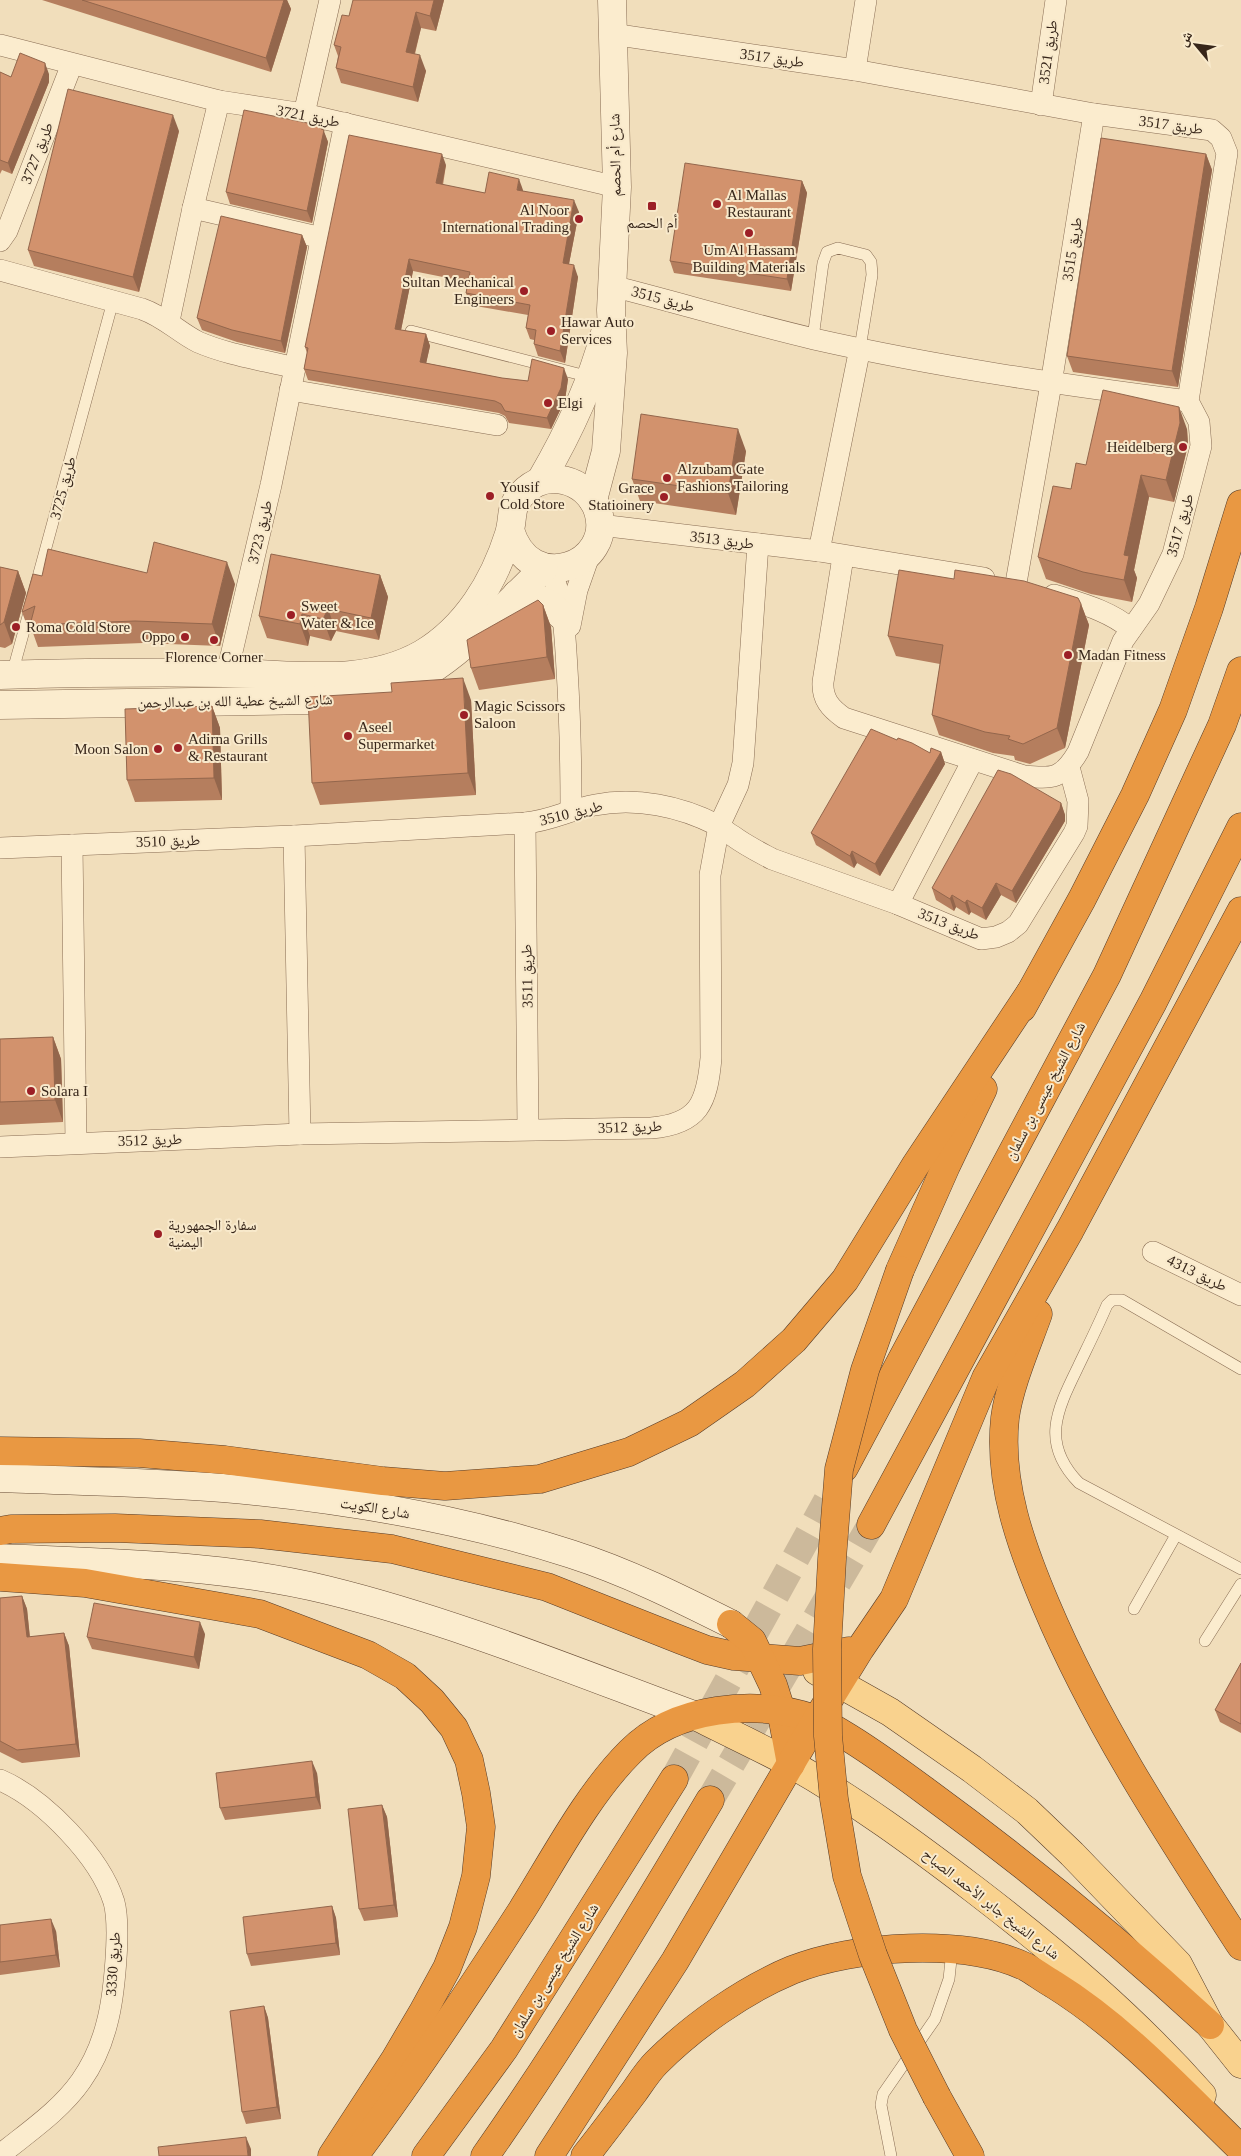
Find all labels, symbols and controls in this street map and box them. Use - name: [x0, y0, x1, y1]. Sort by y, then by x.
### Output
- street label: طريق 3521: [1036, 19, 1062, 85]
- north arrow: [1171, 20, 1221, 70]
- text: ش: [1175, 29, 1196, 50]
- street label: طريق 3517: [739, 46, 805, 72]
- street label: طريق 3721: [274, 102, 341, 132]
- street label: شارع أم الحصم: [605, 113, 626, 197]
- street label: طريق 3517: [1138, 113, 1204, 139]
- street label: طريق 3727: [18, 120, 58, 187]
- place label: Al Mallas Restaurant: [727, 187, 792, 220]
- marker: Al Mallas Restaurant: [711, 198, 723, 210]
- marker: أم الحصم: [646, 200, 658, 212]
- place label: Al Noor International Trading: [442, 202, 569, 235]
- marker: Al Noor International Trading: [573, 213, 585, 225]
- place label: أم الحصم: [627, 214, 678, 233]
- street label: طريق 3515: [1059, 216, 1087, 282]
- marker: Um Al Hassam Building Materials: [743, 227, 755, 239]
- place label: Um Al Hassam Building Materials: [693, 242, 806, 275]
- place label: Sultan Mechanical Engineers: [402, 274, 514, 307]
- street label: طريق 3515: [629, 283, 696, 317]
- marker: Sultan Mechanical Engineers: [518, 285, 530, 297]
- place label: Hawar Auto Services: [561, 314, 634, 347]
- marker: Hawar Auto Services: [545, 325, 557, 337]
- place label: Elgi: [558, 395, 583, 411]
- marker: Elgi: [542, 397, 554, 409]
- place label: Heidelberg: [1107, 439, 1173, 455]
- marker: Heidelberg: [1177, 441, 1189, 453]
- street label: طريق 3725: [47, 455, 81, 522]
- place label: Alzubam Gate Fashions Tailoring: [677, 461, 789, 494]
- marker: Alzubam Gate Fashions Tailoring: [661, 472, 673, 484]
- place label: Yousif Cold Store: [500, 479, 565, 512]
- place label: Grace Statioinery: [588, 480, 654, 513]
- marker: Yousif Cold Store: [484, 490, 496, 502]
- marker: Grace Statioinery: [658, 491, 670, 503]
- street label: طريق 3517: [1163, 492, 1199, 559]
- street label: طريق 3723: [245, 499, 277, 566]
- street label: طريق 3513: [689, 528, 755, 554]
- place label: Sweet Water & Ice: [301, 598, 374, 631]
- marker: Sweet Water & Ice: [285, 609, 297, 621]
- place label: Roma Cold Store: [26, 619, 131, 635]
- marker: Roma Cold Store: [10, 621, 22, 633]
- place label: Oppo: [142, 629, 175, 645]
- marker: Oppo: [179, 631, 191, 643]
- marker: Florence Corner: [208, 634, 220, 646]
- place label: Madan Fitness: [1078, 647, 1166, 663]
- place label: Florence Corner: [165, 649, 263, 665]
- marker: Madan Fitness: [1062, 649, 1074, 661]
- street label: شارع الشيخ عطية الله بن عبدالرحمن: [137, 691, 333, 713]
- place label: Magic Scissors Saloon: [474, 698, 565, 731]
- marker: Magic Scissors Saloon: [458, 709, 470, 721]
- place label: Aseel Supermarket: [358, 719, 435, 752]
- marker: Aseel Supermarket: [342, 730, 354, 742]
- place label: Adirna Grills & Restaurant: [188, 731, 268, 764]
- place label: Moon Salon: [74, 741, 148, 757]
- marker: Adirna Grills & Restaurant: [172, 742, 184, 754]
- marker: Moon Salon: [152, 743, 164, 755]
- street label: طريق 3510: [538, 797, 605, 831]
- street label: طريق 3510: [135, 832, 201, 852]
- street label: طريق 3513: [915, 905, 982, 945]
- street label: طريق 3511: [518, 944, 538, 1008]
- street label: شارع الشيخ عيسى بن سلمان: [1002, 1019, 1090, 1164]
- place label: Solara I: [41, 1083, 88, 1099]
- marker: Solara I: [25, 1085, 37, 1097]
- street label: طريق 3512: [597, 1118, 663, 1138]
- street label: طريق 3512: [117, 1131, 183, 1151]
- place label: سفارة الجمهورية اليمنية: [168, 1217, 257, 1250]
- marker: سفارة الجمهورية اليمنية: [152, 1228, 164, 1240]
- street label: طريق 4313: [1164, 1252, 1230, 1296]
- street label: شارع الكويت: [339, 1495, 411, 1523]
- street label: شارع الشيخ جابر الأحمد الصباح: [918, 1846, 1063, 1964]
- street label: شارع الشيخ عيسى بن سلمان: [506, 1900, 603, 2041]
- street label: طريق 3330: [103, 1931, 125, 1997]

